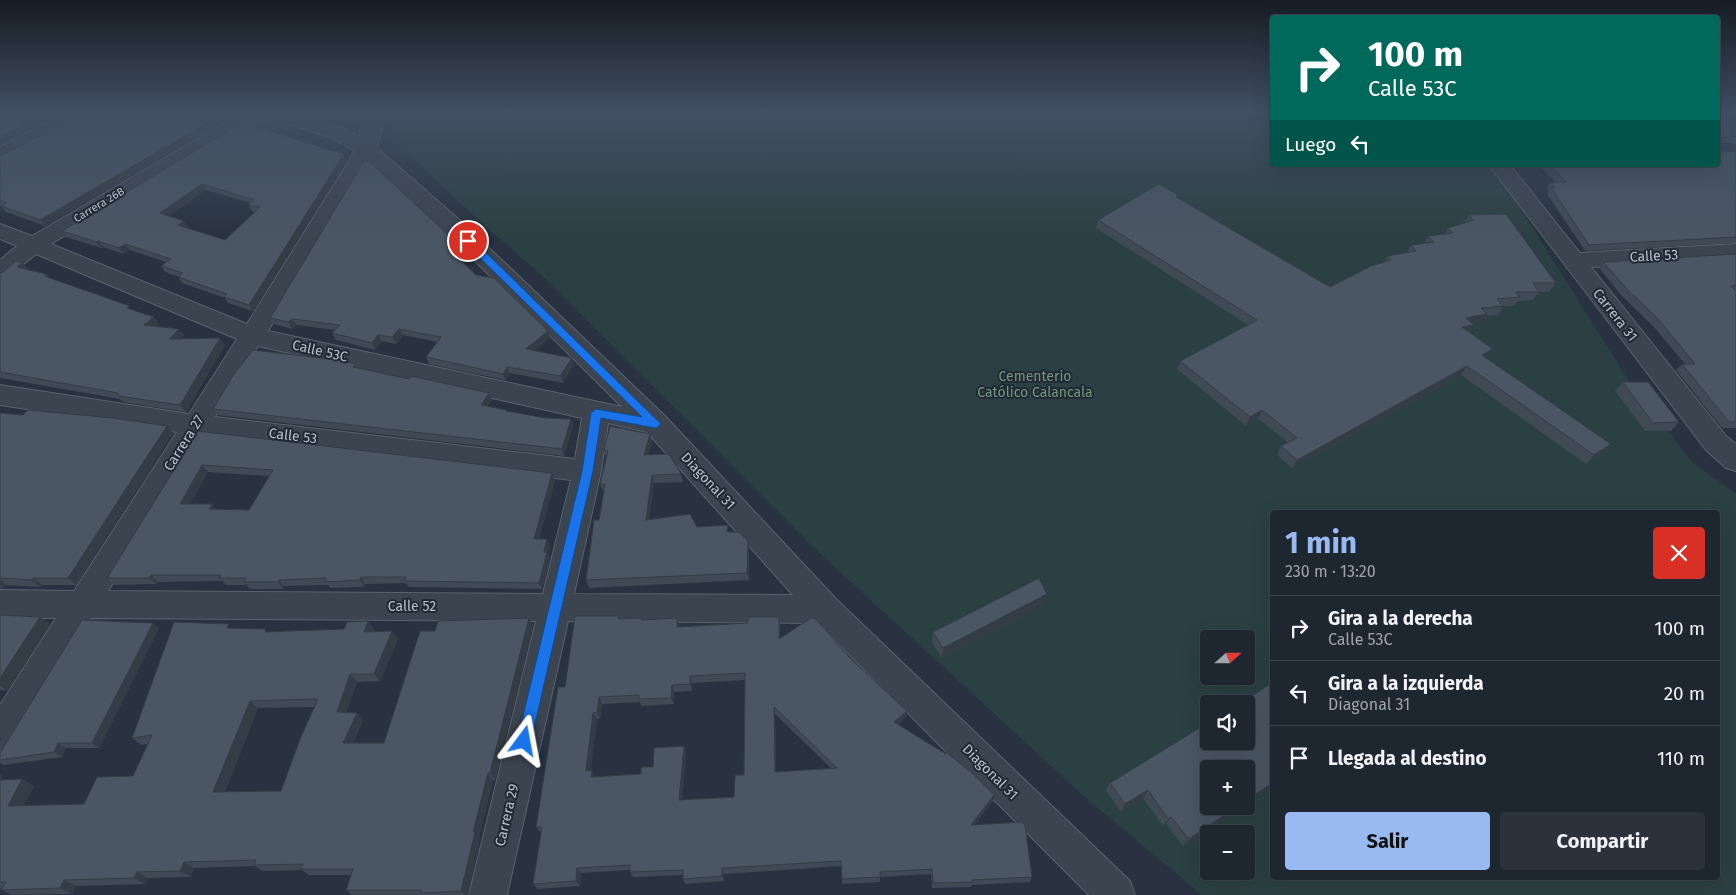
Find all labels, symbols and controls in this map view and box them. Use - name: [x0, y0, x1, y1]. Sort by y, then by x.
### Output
- text: 100 m: [1368, 33, 1463, 75]
- icon: right: [1285, 35, 1350, 100]
- text: Calle 53C: [1368, 75, 1457, 102]
- icon: left: [1346, 130, 1374, 158]
- text: Luego: [1285, 133, 1336, 156]
- street label: Carrera 26B: [71, 185, 127, 225]
- pin: [447, 220, 489, 262]
- icon: arrive: [454, 227, 482, 255]
- street label: Calle 53: [1629, 246, 1679, 266]
- street label: Carrera 31: [1589, 285, 1641, 345]
- street label: Calle 53C: [291, 336, 350, 366]
- park label: Cementerio Católico Calancala: [977, 368, 1093, 401]
- street label: Carrera 27: [160, 412, 208, 474]
- street label: Calle 53: [268, 425, 318, 447]
- street label: Diagonal 31: [677, 449, 739, 513]
- text: 1 min: [1285, 525, 1357, 561]
- button: close: [1653, 527, 1705, 579]
- text: 230 m · 13:20: [1285, 562, 1376, 581]
- street label: Calle 52: [388, 598, 436, 615]
- text: Gira a la derecha: [1328, 607, 1473, 630]
- icon: right: [1285, 614, 1313, 642]
- text: 100 m: [1654, 617, 1705, 640]
- north arrow: [1200, 630, 1255, 685]
- map controls: [1200, 630, 1255, 880]
- text: Calle 53C: [1328, 630, 1392, 649]
- text: Gira a la izquierda: [1328, 672, 1484, 695]
- icon: left: [1285, 679, 1313, 707]
- text: 20 m: [1664, 682, 1705, 705]
- button: sound: [1200, 695, 1255, 750]
- text: Diagonal 31: [1328, 695, 1410, 714]
- position arrow: [497, 714, 549, 766]
- street label: Diagonal 31: [959, 741, 1021, 803]
- icon: arrive: [1285, 744, 1313, 772]
- text: Llegada al destino: [1328, 747, 1487, 770]
- text: 110 m: [1657, 747, 1705, 770]
- button: +: [1200, 760, 1255, 815]
- street label: Carrera 29: [492, 782, 522, 848]
- button: Salir: [1285, 812, 1490, 870]
- button: Compartir: [1500, 812, 1705, 870]
- button: −: [1200, 825, 1255, 880]

